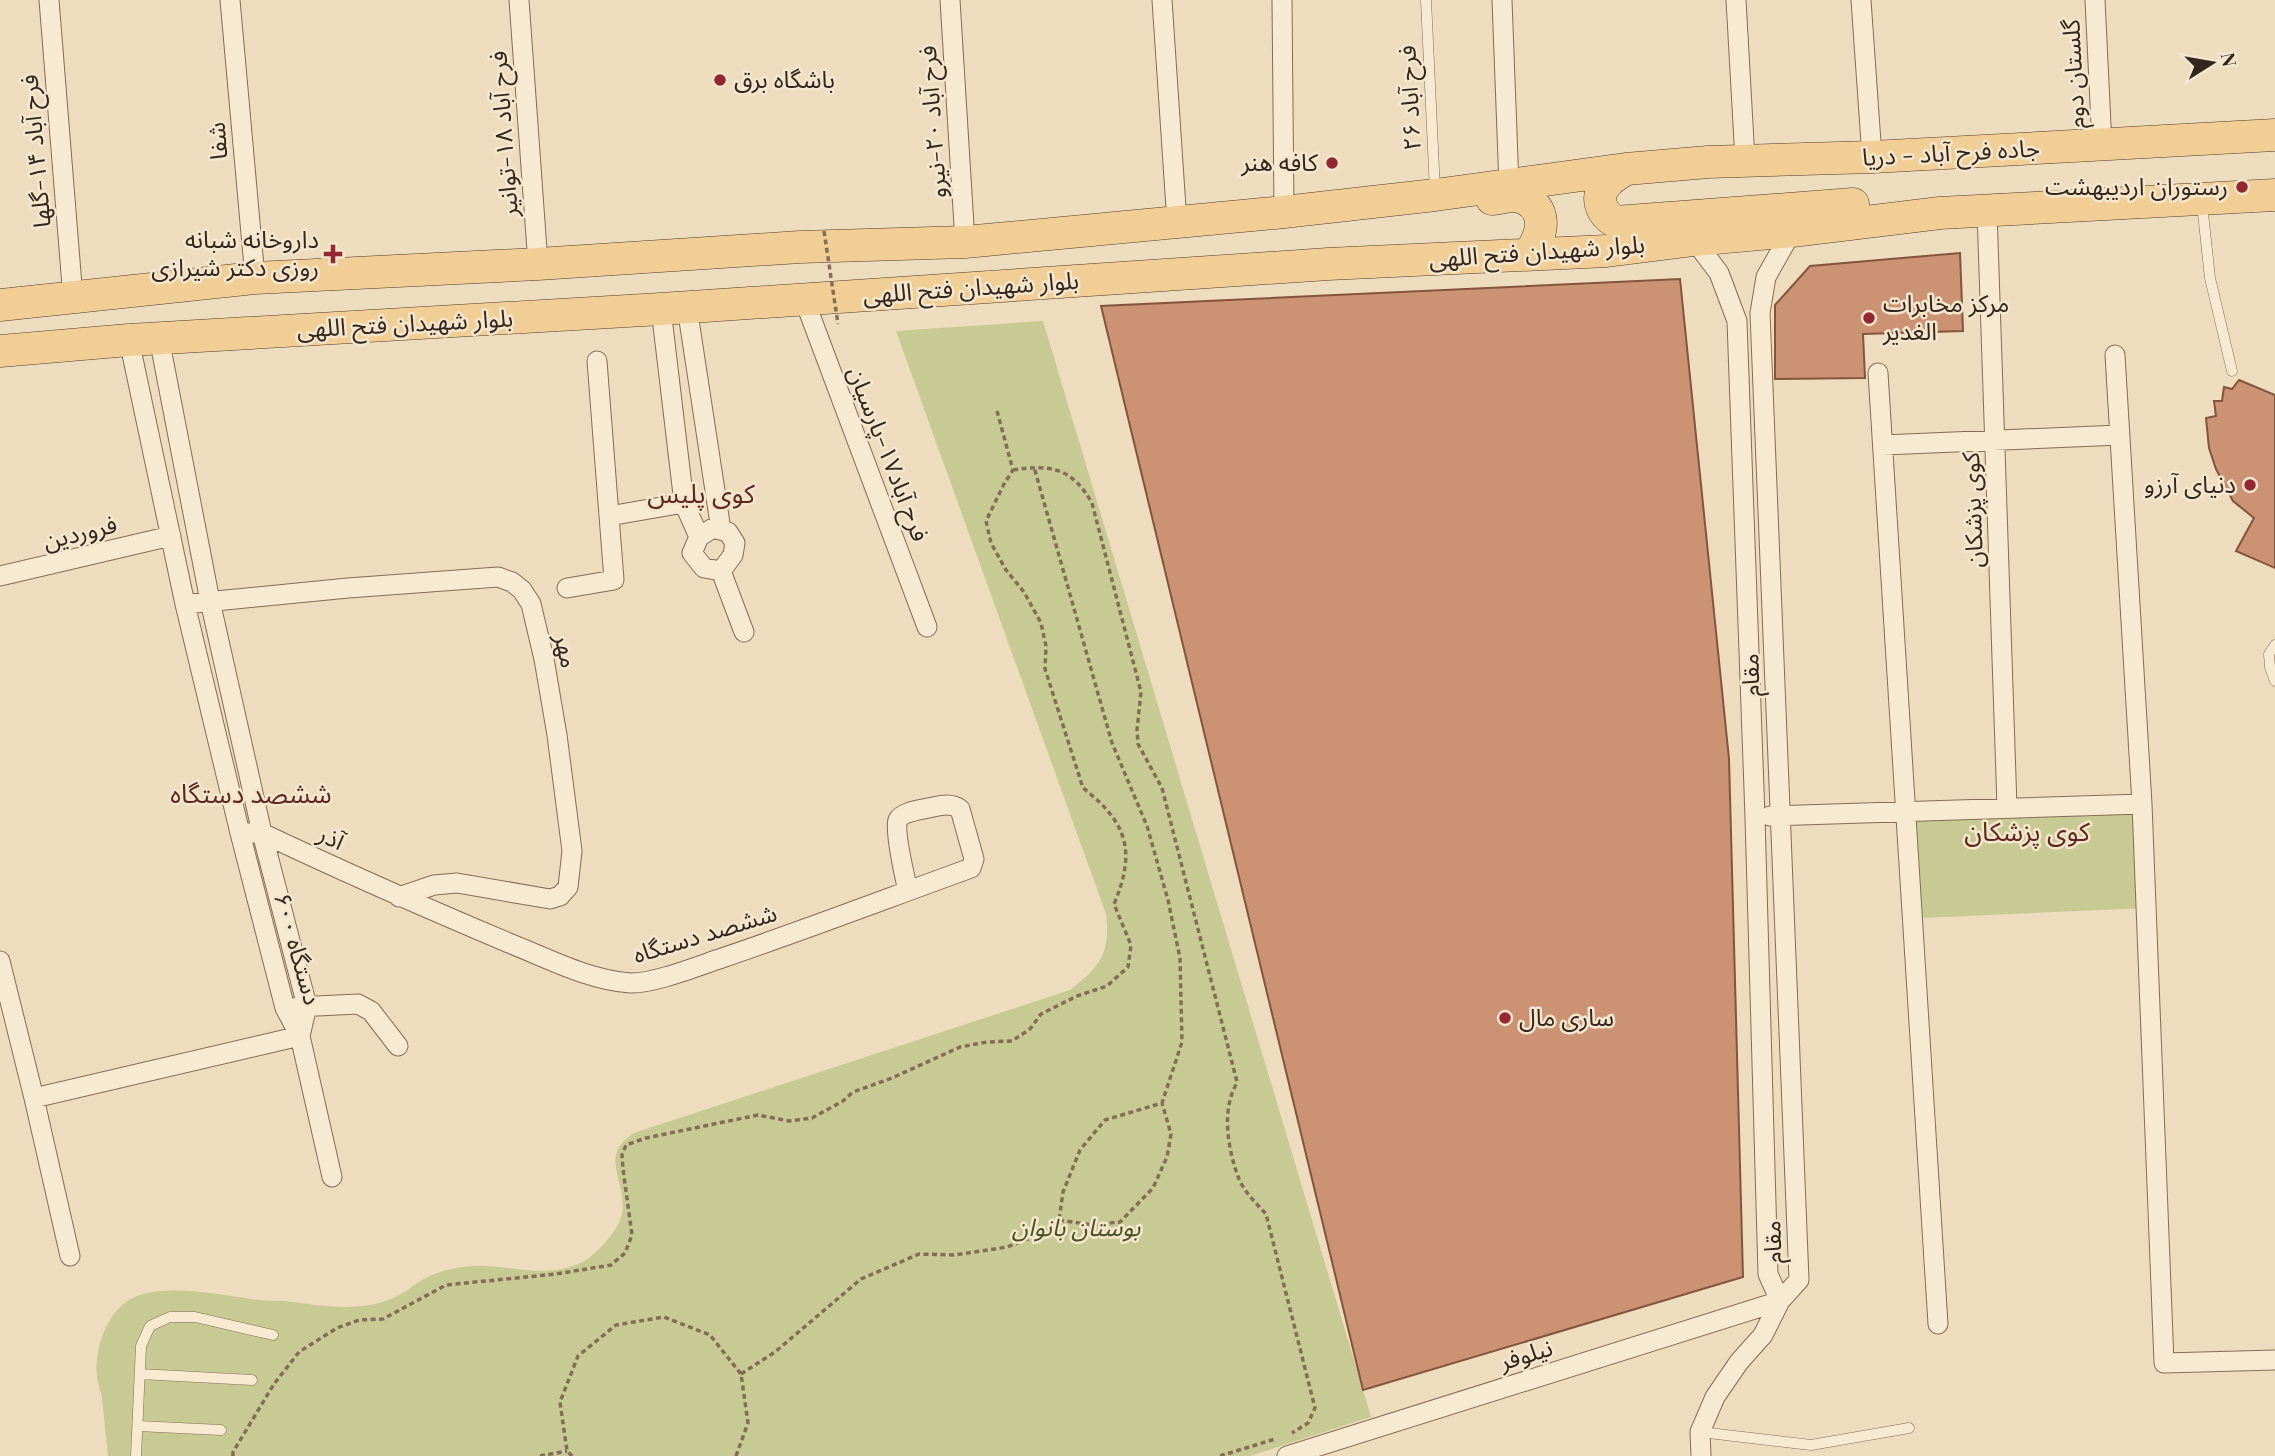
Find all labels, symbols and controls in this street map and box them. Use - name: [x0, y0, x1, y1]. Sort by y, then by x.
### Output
- street label: گلستان دوم: [2053, 17, 2095, 130]
- north arrow: [2177, 28, 2247, 98]
- street label: فرح آباد ۲۰-نیرو: [910, 44, 955, 200]
- street label: فرح آباد ۲۶: [1389, 44, 1430, 152]
- street label: فرح آباد ۱۸-توانیر: [480, 50, 527, 219]
- text: N: [2216, 50, 2244, 69]
- place label: باشگاه برق: [734, 62, 835, 94]
- marker: باشگاه برق: [712, 72, 728, 88]
- street label: فرح آباد ۱۴-گلها: [11, 73, 60, 229]
- street label: شفا: [198, 121, 234, 161]
- street label: جاده فرح آباد - دریا: [1861, 130, 2041, 175]
- place label: کافه هنر: [1240, 145, 1319, 177]
- marker: کافه هنر: [1324, 155, 1340, 171]
- place label: رستوران اردیبهشت: [2045, 169, 2228, 201]
- marker: رستوران اردیبهشت: [2234, 179, 2250, 195]
- place label: داروخانه شبانه روزی دکتر شیرازی: [151, 222, 319, 282]
- street label: بلوار شهیدان فتح اللهی: [1428, 226, 1646, 277]
- marker: داروخانه شبانه روزی دکتر شیرازی: [325, 246, 341, 262]
- street label: بلوار شهیدان فتح اللهی: [862, 262, 1080, 313]
- place label: مرکز مخابرات الغدیر: [1882, 286, 2009, 346]
- street label: بلوار شهیدان فتح اللهی: [296, 300, 514, 347]
- marker: مرکز مخابرات الغدیر: [1861, 310, 1877, 326]
- street label: فرح آباد۱۷-پارسیان: [839, 361, 938, 546]
- street label: کوی پزشکان: [1953, 450, 1990, 569]
- place label: دنیای آرزو: [2144, 467, 2236, 499]
- district label: کوی پلیس: [647, 475, 755, 511]
- marker: دنیای آرزو: [2242, 477, 2258, 493]
- street label: فروردین: [39, 506, 120, 556]
- street label: مهر: [549, 630, 587, 671]
- street label: مقام: [1732, 653, 1770, 697]
- district label: ششصد دستگاه: [170, 775, 332, 810]
- district label: کوی پزشکان: [1964, 813, 2090, 849]
- street label: آذر: [312, 816, 351, 857]
- street label: ۶۰۰ دستگاه: [268, 889, 330, 1008]
- street label: ششصد دستگاه: [629, 895, 780, 969]
- place label: ساری مال: [1519, 1000, 1614, 1032]
- marker: ساری مال: [1497, 1010, 1513, 1026]
- park label: بوستان بانوان: [1012, 1210, 1141, 1242]
- street label: مقام: [1754, 1220, 1792, 1264]
- street label: نیلوفر: [1494, 1330, 1556, 1377]

